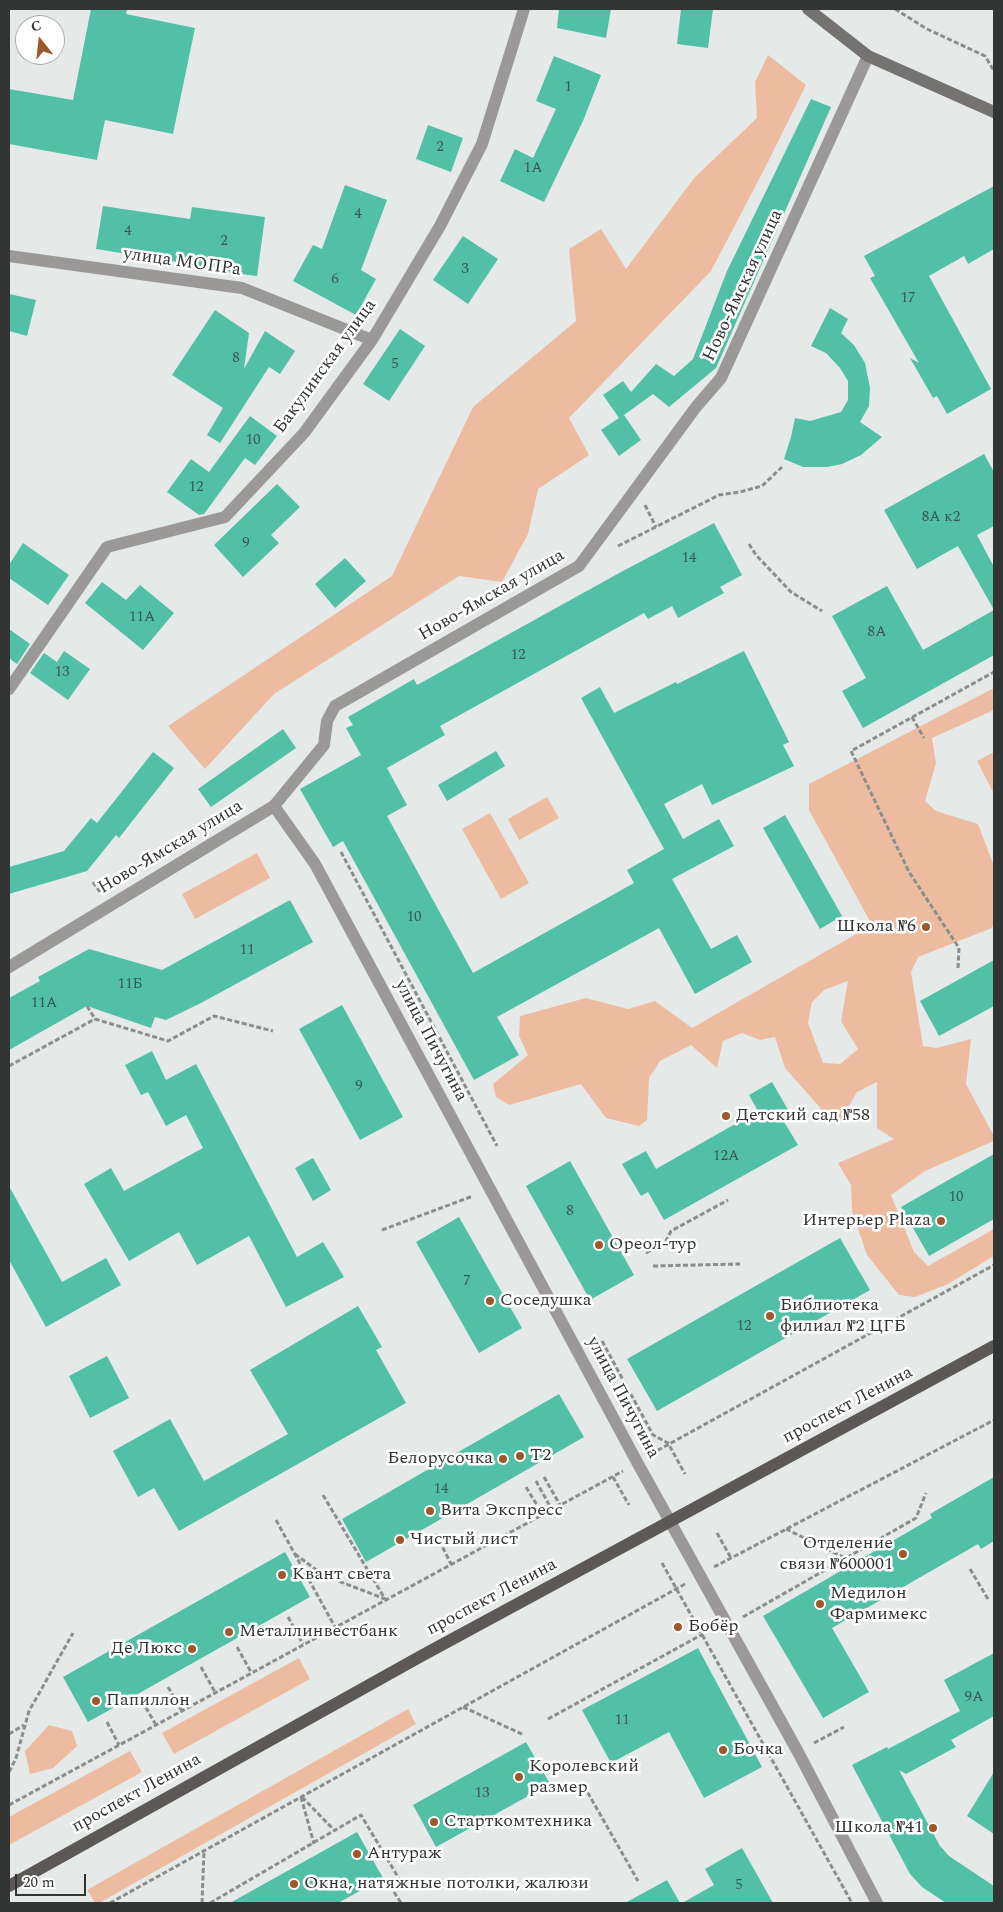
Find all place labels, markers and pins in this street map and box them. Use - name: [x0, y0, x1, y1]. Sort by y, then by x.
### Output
- place label: Школа №6: [837, 916, 916, 938]
- marker: Школа №6: [920, 921, 932, 933]
- place label: Детский сад №58: [736, 1105, 870, 1127]
- marker: Детский сад №58: [720, 1110, 732, 1122]
- place label: Интерьер Plaza: [803, 1210, 931, 1232]
- marker: Интерьер Plaza: [935, 1215, 947, 1227]
- place label: Ореол-тур: [609, 1234, 696, 1256]
- marker: Ореол-тур: [593, 1239, 605, 1251]
- place label: Соседушка: [500, 1290, 592, 1312]
- marker: Соседушка: [484, 1295, 496, 1307]
- place label: Библиотека филиал №2 ЦГБ: [780, 1295, 906, 1338]
- marker: Библиотека филиал №2 ЦГБ: [764, 1310, 776, 1322]
- place label: T2: [530, 1445, 551, 1467]
- place label: Белорусочка: [387, 1448, 493, 1470]
- marker: T2: [514, 1450, 526, 1462]
- marker: Белорусочка: [497, 1453, 509, 1465]
- place label: Вита Экспресс: [440, 1500, 563, 1522]
- marker: Вита Экспресс: [424, 1505, 436, 1517]
- place label: Чистый лист: [410, 1529, 518, 1551]
- place label: Отделение связи №600001: [779, 1533, 893, 1576]
- marker: Чистый лист: [394, 1534, 406, 1546]
- marker: Отделение связи №600001: [897, 1548, 909, 1560]
- place label: Квант света: [292, 1564, 391, 1586]
- marker: Квант света: [276, 1569, 288, 1581]
- place label: Медилон Фармимекс: [830, 1583, 928, 1626]
- marker: Медилон Фармимекс: [814, 1598, 826, 1610]
- place label: Бобёр: [688, 1616, 739, 1638]
- place label: Металлинвестбанк: [239, 1621, 398, 1643]
- marker: Бобёр: [672, 1621, 684, 1633]
- marker: Металлинвестбанк: [223, 1626, 235, 1638]
- place label: Де Люкс: [111, 1638, 182, 1660]
- marker: Де Люкс: [186, 1643, 198, 1655]
- place label: Папиллон: [106, 1690, 190, 1712]
- marker: Папиллон: [90, 1695, 102, 1707]
- place label: Бочка: [733, 1739, 783, 1761]
- marker: Бочка: [717, 1744, 729, 1756]
- place label: Королевский размер: [529, 1756, 639, 1798]
- marker: Королевский размер: [513, 1771, 525, 1783]
- place label: Старткомтехника: [444, 1811, 592, 1833]
- marker: Старткомтехника: [428, 1816, 440, 1828]
- place label: Школа №41: [835, 1817, 923, 1839]
- marker: Школа №41: [927, 1822, 939, 1834]
- place label: Антураж: [367, 1843, 442, 1865]
- marker: Антураж: [351, 1848, 363, 1860]
- place label: Окна, натяжные потолки, жалюзи: [304, 1873, 589, 1895]
- marker: Окна, натяжные потолки, жалюзи: [288, 1878, 300, 1890]

